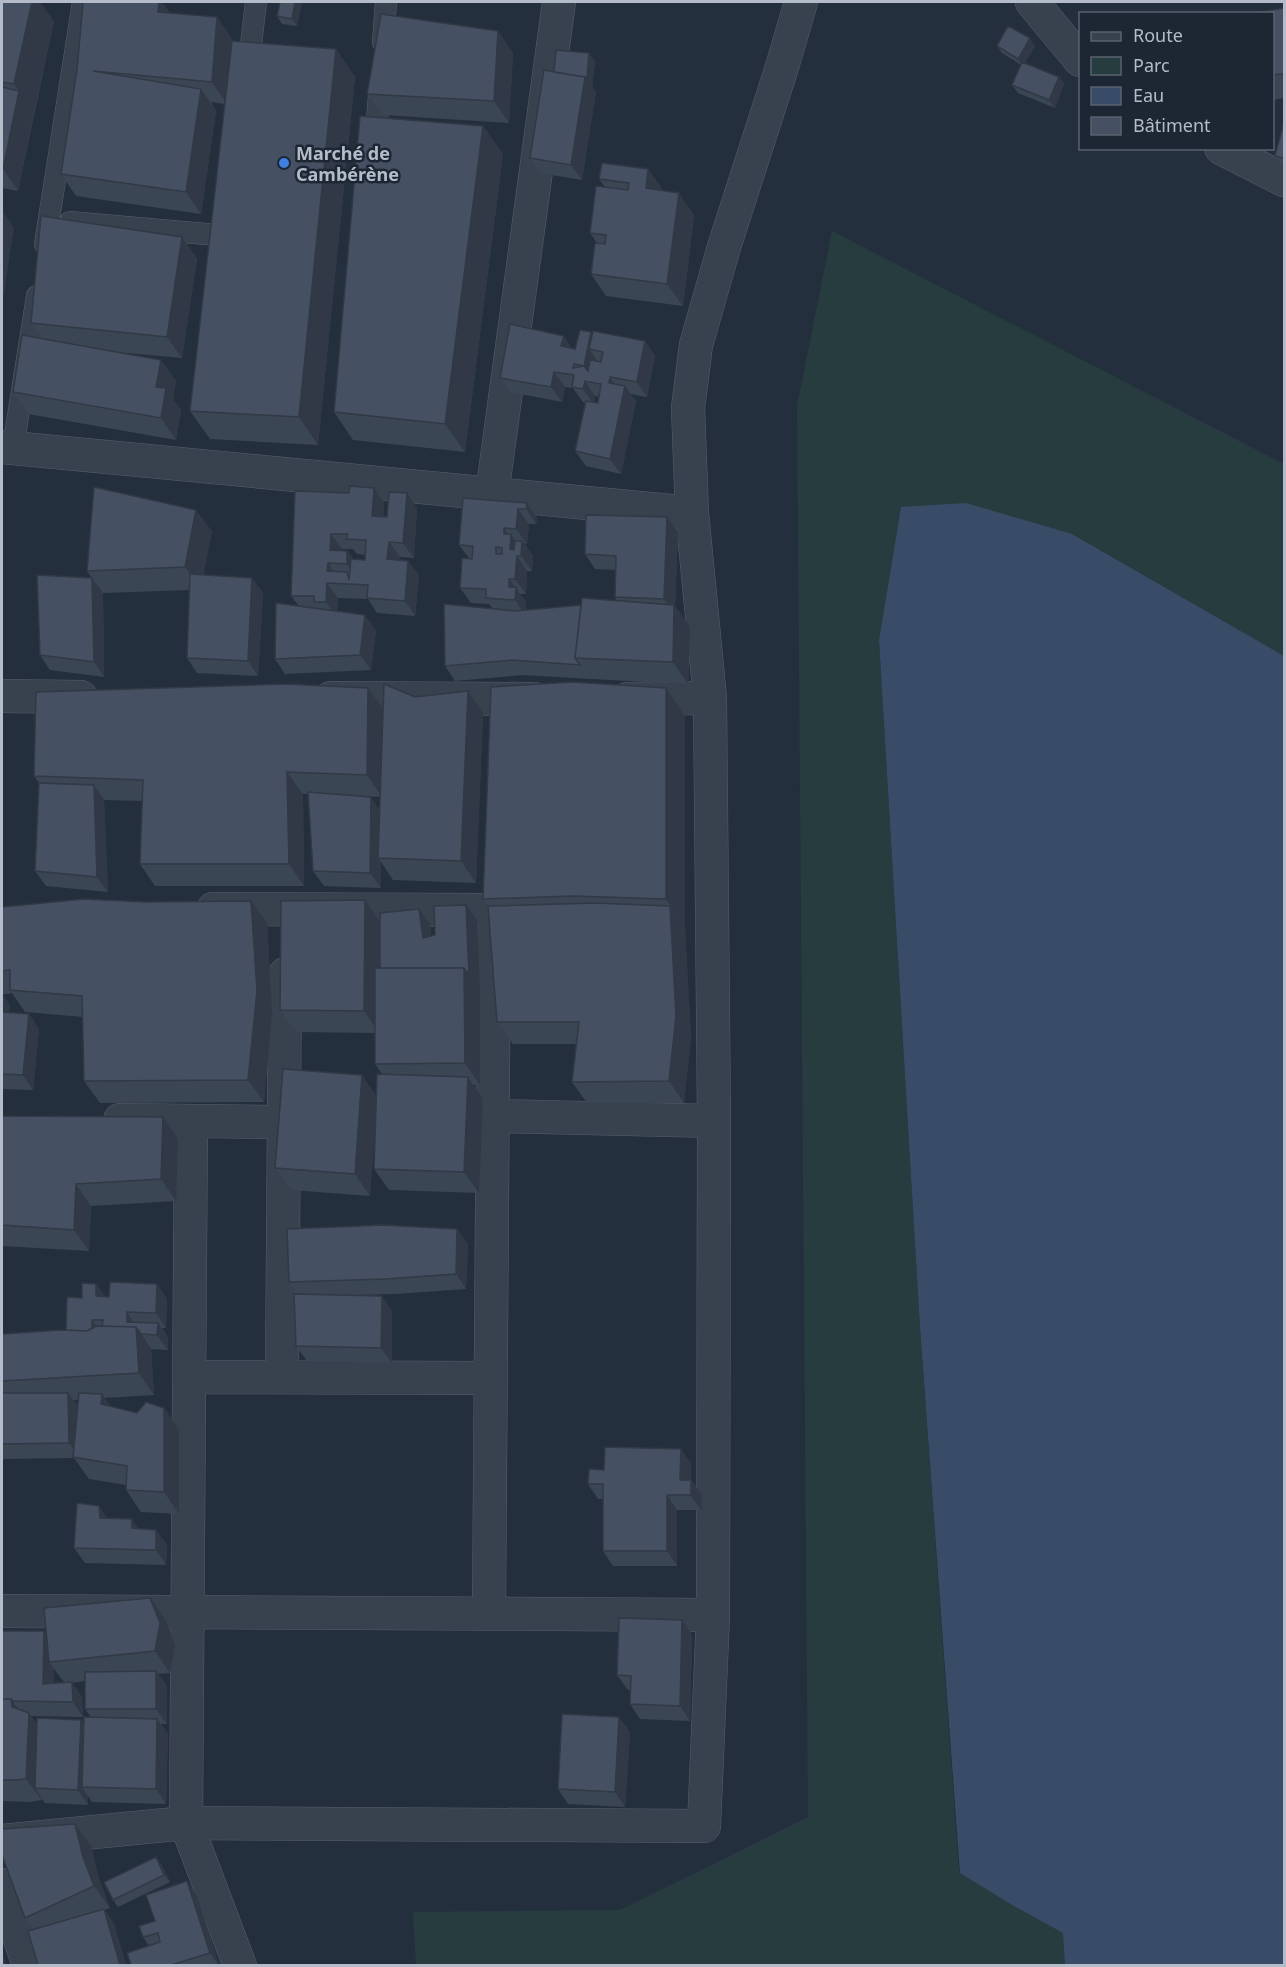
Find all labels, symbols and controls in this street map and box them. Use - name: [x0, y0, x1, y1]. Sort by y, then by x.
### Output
- legend: [1079, 12, 1274, 150]
- text: Route: [1133, 23, 1183, 47]
- text: Parc: [1133, 53, 1170, 77]
- text: Eau: [1133, 83, 1164, 107]
- text: Bâtiment: [1133, 113, 1211, 137]
- place label: Marché de Cambérène: [296, 141, 399, 186]
- marker: Marché de Cambérène: [277, 156, 291, 170]

